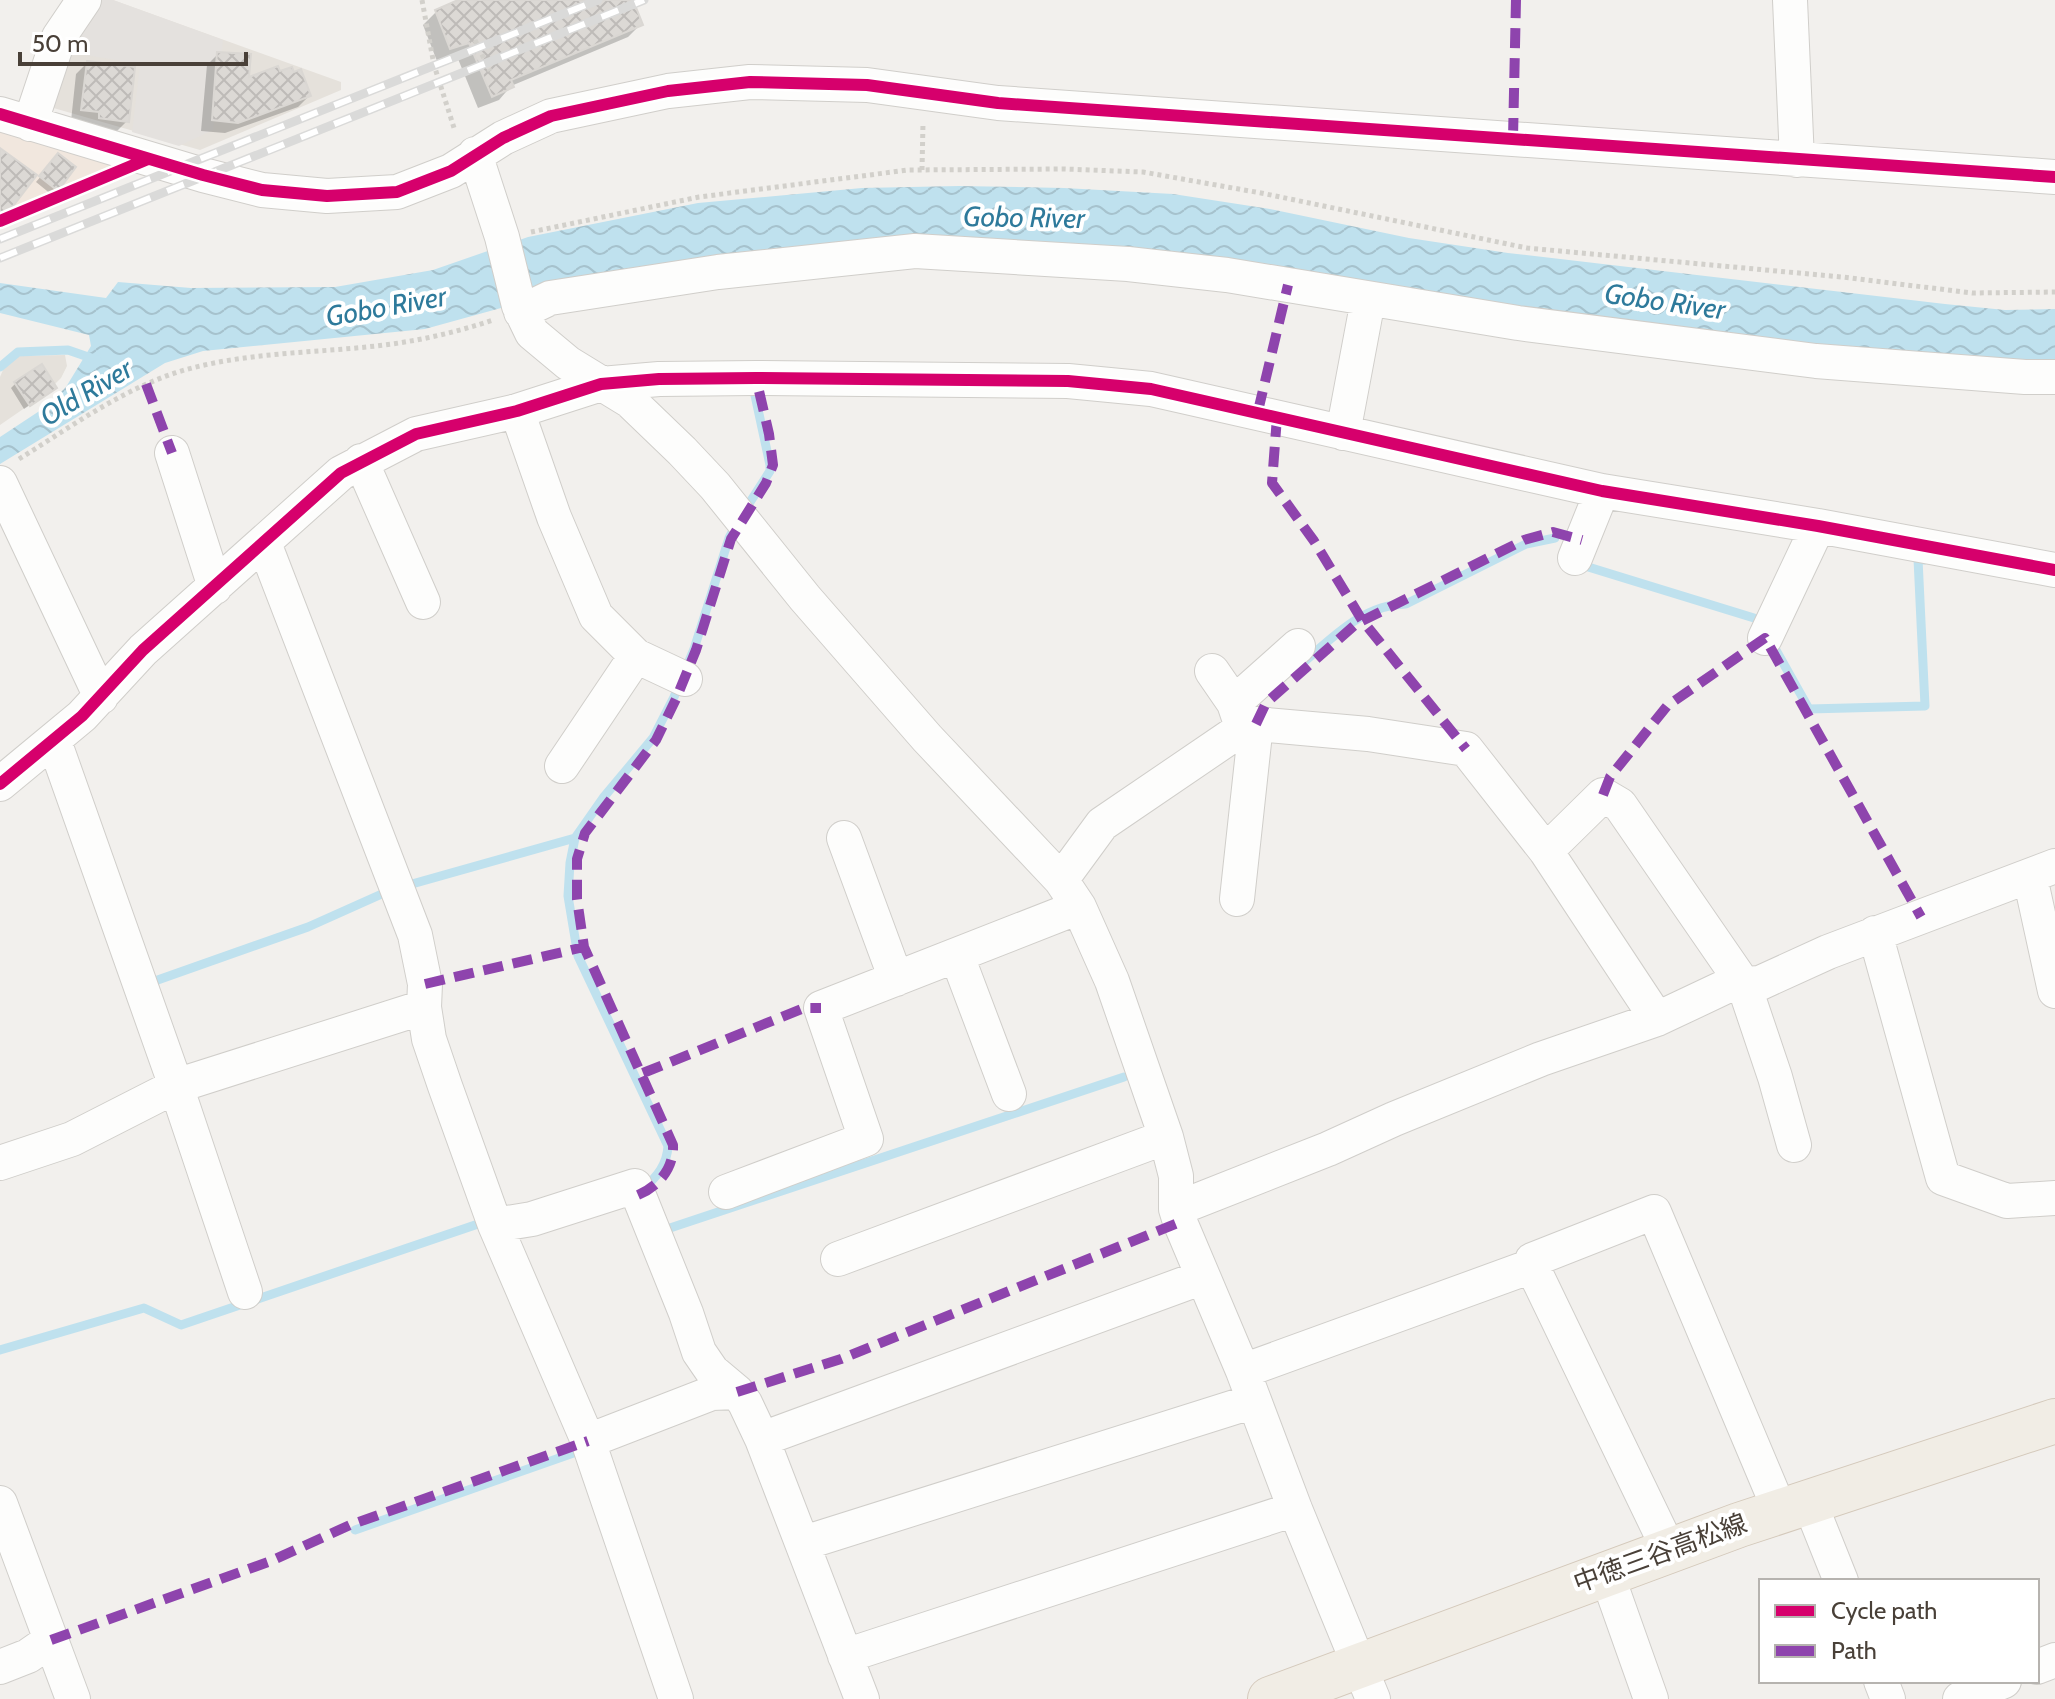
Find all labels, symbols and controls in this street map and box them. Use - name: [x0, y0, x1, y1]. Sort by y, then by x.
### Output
- scale bar: [20, 16, 246, 66]
- text: 50 m: [32, 29, 88, 58]
- water label: Gobo River: [963, 199, 1087, 235]
- water label: Gobo River: [1602, 276, 1729, 326]
- water label: Gobo River: [323, 278, 450, 333]
- water label: Old River: [34, 351, 139, 433]
- street label: 中徳三谷高松線: [1569, 1507, 1751, 1599]
- legend: [1759, 1579, 2039, 1683]
- text: Cycle path: [1831, 1596, 1937, 1625]
- text: Path: [1831, 1636, 1877, 1665]

